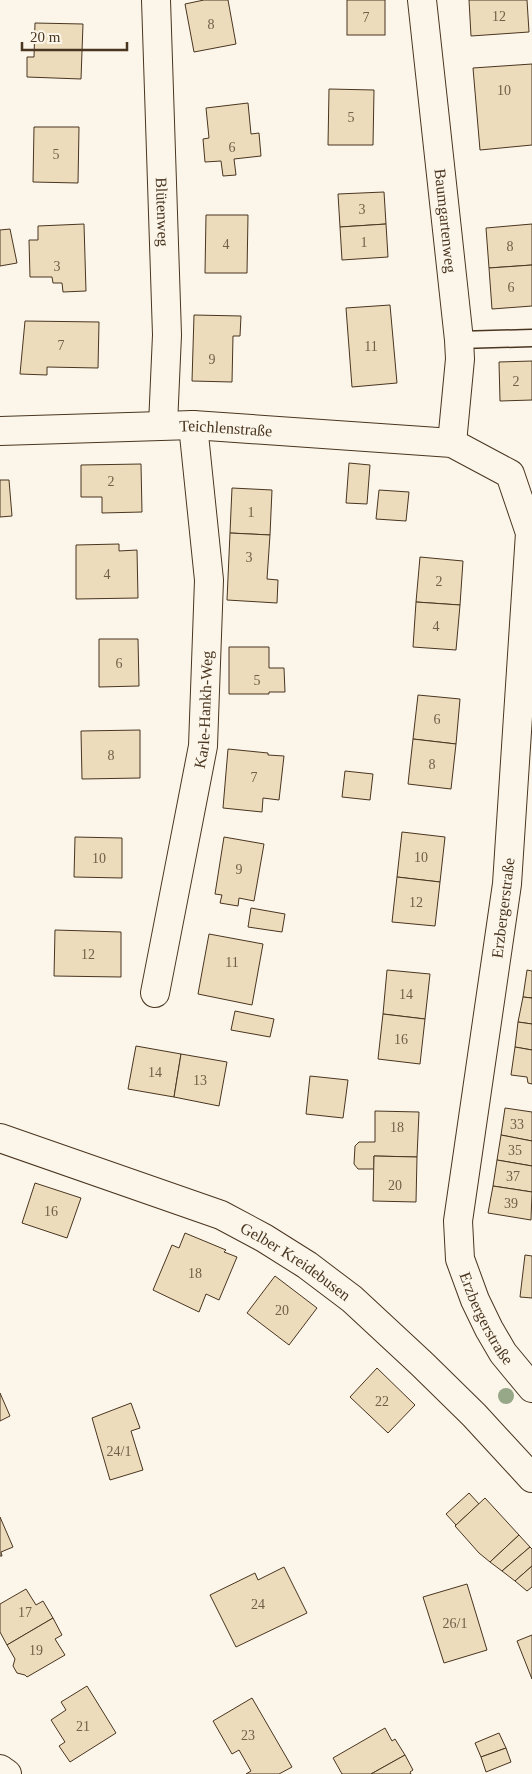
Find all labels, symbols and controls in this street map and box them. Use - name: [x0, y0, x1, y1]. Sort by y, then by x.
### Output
- house number: 12: [492, 9, 506, 24]
- house number: 7: [363, 10, 370, 25]
- house number: 8: [208, 17, 215, 32]
- scale bar: [22, 20, 128, 52]
- text: 20 m: [30, 29, 61, 45]
- house number: 10: [497, 83, 511, 98]
- house number: 5: [348, 110, 355, 125]
- house number: 6: [229, 140, 236, 155]
- house number: 5: [53, 147, 60, 162]
- street label: Baumgartenweg: [432, 168, 460, 274]
- street label: Blütenweg: [153, 177, 173, 247]
- house number: 3: [359, 202, 366, 217]
- house number: 1: [361, 235, 368, 250]
- house number: 4: [223, 237, 230, 252]
- house number: 8: [507, 239, 514, 254]
- house number: 3: [54, 259, 61, 274]
- house number: 6: [508, 280, 515, 295]
- house number: 7: [58, 338, 65, 353]
- house number: 11: [364, 339, 378, 354]
- house number: 9: [209, 352, 216, 367]
- house number: 2: [513, 374, 520, 389]
- street label: Teichlenstraße: [179, 416, 273, 439]
- house number: 2: [108, 474, 115, 489]
- house number: 1: [248, 505, 255, 520]
- house number: 3: [246, 550, 253, 565]
- house number: 4: [104, 567, 111, 582]
- house number: 2: [436, 574, 443, 589]
- house number: 4: [433, 619, 440, 634]
- street label: Karle-Hankh-Weg: [190, 650, 216, 770]
- house number: 6: [116, 656, 123, 671]
- house number: 5: [254, 673, 261, 688]
- house number: 6: [434, 712, 441, 727]
- house number: 8: [108, 748, 115, 763]
- house number: 8: [429, 757, 436, 772]
- house number: 7: [251, 770, 258, 785]
- house number: 10: [414, 850, 428, 865]
- house number: 10: [92, 851, 106, 866]
- street label: Erzbergerstraße: [488, 857, 519, 959]
- house number: 9: [236, 862, 243, 877]
- house number: 12: [409, 895, 423, 910]
- house number: 12: [81, 947, 95, 962]
- house number: 11: [225, 955, 239, 970]
- house number: 14: [399, 987, 413, 1002]
- house number: 16: [394, 1032, 408, 1047]
- house number: 14: [148, 1065, 162, 1080]
- house number: 13: [193, 1073, 207, 1088]
- house number: 33: [510, 1117, 524, 1132]
- house number: 18: [390, 1120, 404, 1135]
- house number: 35: [508, 1143, 522, 1158]
- house number: 37: [506, 1169, 520, 1184]
- house number: 20: [388, 1178, 402, 1193]
- house number: 39: [504, 1196, 518, 1211]
- house number: 16: [44, 1204, 58, 1219]
- street label: Gelber Kreidebusen: [238, 1219, 354, 1304]
- house number: 18: [188, 1266, 202, 1281]
- street label: Erzbergerstraße: [457, 1270, 517, 1367]
- house number: 20: [275, 1303, 289, 1318]
- house number: 22: [375, 1394, 389, 1409]
- house number: 24/1: [107, 1444, 131, 1459]
- house number: 24: [251, 1597, 265, 1612]
- house number: 17: [18, 1605, 32, 1620]
- house number: 26/1: [443, 1616, 467, 1631]
- house number: 19: [29, 1643, 43, 1658]
- house number: 21: [76, 1719, 90, 1734]
- house number: 23: [241, 1728, 255, 1743]

